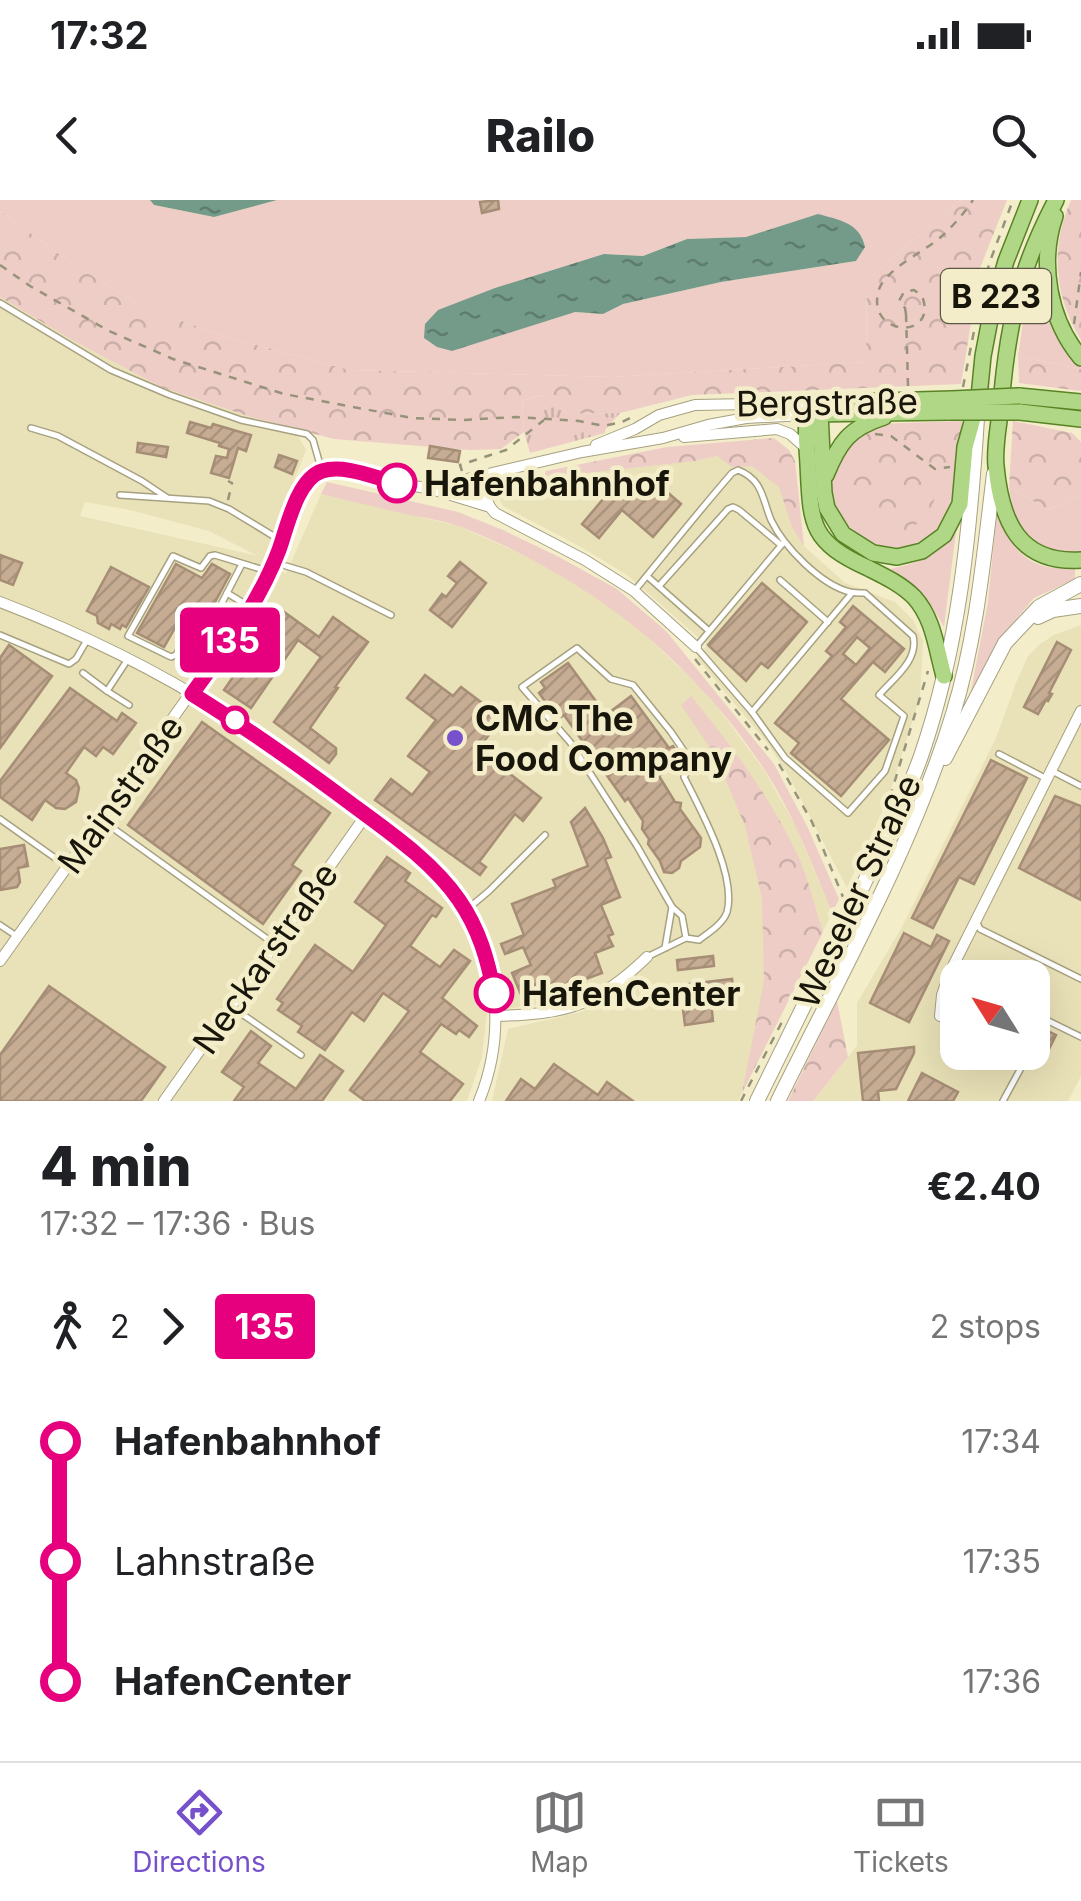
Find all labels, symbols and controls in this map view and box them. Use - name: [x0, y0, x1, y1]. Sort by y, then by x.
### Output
- text: 17:32: [50, 12, 148, 58]
- icon: back: [40, 108, 95, 163]
- text: Railo: [486, 108, 595, 163]
- icon: search: [986, 108, 1041, 163]
- road number: B 223: [941, 269, 1051, 323]
- street label: Bergstraße: [736, 379, 918, 425]
- place label: Hafenbahnhof: [424, 462, 670, 504]
- marker: Hafenbahnhof: [378, 464, 416, 502]
- line badge: 135: [172, 608, 288, 672]
- text: 135: [200, 619, 260, 661]
- place label: CMC The Food Company: [475, 697, 732, 779]
- street label: Mainstraße: [49, 707, 191, 881]
- unlabelled marker: [222, 707, 248, 733]
- marker: CMC The Food Company: [444, 727, 466, 749]
- street label: Weseler Straße: [785, 768, 929, 1014]
- street label: Neckarstraße: [184, 854, 346, 1062]
- north arrow: [940, 960, 1050, 1070]
- map controls: [940, 960, 1050, 1070]
- place label: HafenCenter: [522, 972, 740, 1014]
- marker: HafenCenter: [475, 974, 513, 1012]
- text: 4 min: [40, 1133, 191, 1199]
- text: €2.40: [927, 1163, 1041, 1209]
- text: 17:32 – 17:36 · Bus: [40, 1204, 315, 1243]
- icon: walk: [40, 1299, 95, 1354]
- icon: forward: [145, 1299, 200, 1354]
- text: 135: [235, 1305, 295, 1347]
- text: 2: [110, 1307, 130, 1346]
- text: 2 stops: [930, 1307, 1041, 1346]
- text: Hafenbahnhof: [114, 1418, 381, 1464]
- text: 17:34: [961, 1422, 1041, 1461]
- text: Lahnstraße: [114, 1538, 315, 1584]
- text: 17:35: [963, 1542, 1041, 1581]
- text: HafenCenter: [114, 1658, 351, 1704]
- text: 17:36: [962, 1662, 1041, 1701]
- tab: Directions: [132, 1785, 266, 1879]
- tab: Map: [530, 1785, 589, 1879]
- tab: Tickets: [853, 1785, 949, 1879]

